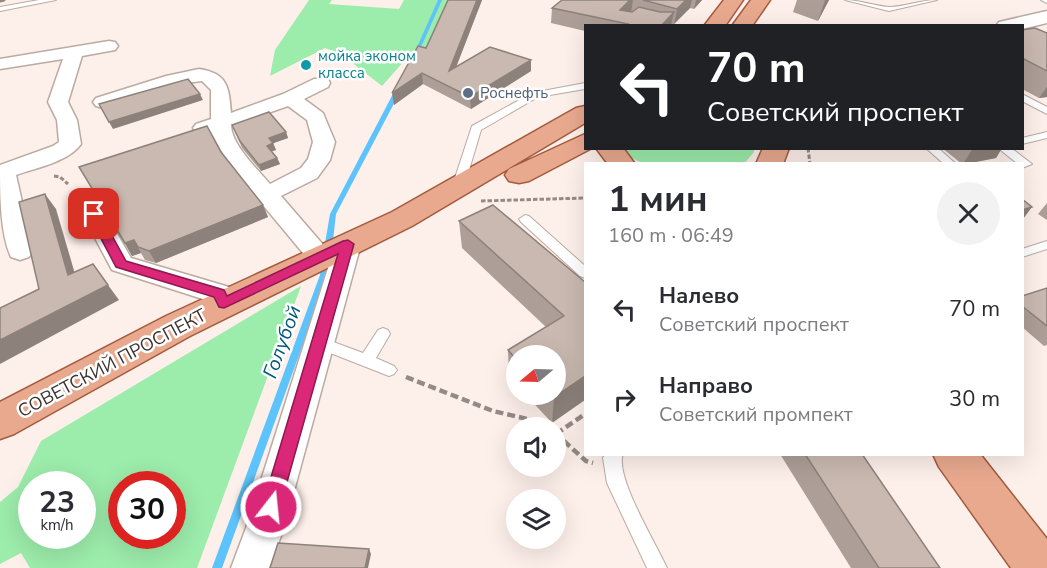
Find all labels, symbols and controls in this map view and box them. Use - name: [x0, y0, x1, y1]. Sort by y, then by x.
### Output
- text: 70 m: [707, 40, 806, 97]
- place label: мойка эконом класса: [318, 46, 416, 83]
- icon: left: [608, 48, 686, 126]
- marker: мойка эконом класса: [299, 58, 313, 72]
- place label: Роснефть: [480, 83, 548, 103]
- marker: Роснефть: [461, 86, 475, 100]
- text: Советский проспект: [707, 94, 963, 131]
- text: 1 мин: [608, 175, 708, 224]
- button: close: [937, 182, 1000, 245]
- pin: [68, 188, 119, 239]
- icon: arrive: [77, 197, 110, 230]
- text: 160 m · 06:49: [608, 222, 734, 249]
- text: Налево: [659, 281, 739, 311]
- icon: left: [608, 293, 641, 326]
- text: 70 m: [949, 294, 1000, 324]
- water label: Голубой: [256, 302, 308, 382]
- street label: СОВЕТСКИЙ ПРОСПЕКТ: [13, 303, 211, 423]
- text: Советский проспект: [659, 311, 849, 338]
- north arrow: [506, 345, 566, 405]
- map controls: [506, 345, 566, 549]
- text: Направо: [659, 371, 753, 401]
- icon: right: [608, 383, 641, 416]
- text: 30 m: [949, 384, 1000, 414]
- text: Советский промпект: [659, 401, 853, 428]
- button: sound: [506, 417, 566, 477]
- speed limit sign: 30: [108, 471, 186, 549]
- position arrow: [239, 475, 303, 539]
- text: 23: [39, 482, 75, 523]
- button: layers: [506, 489, 566, 549]
- text: km/h: [40, 515, 74, 535]

